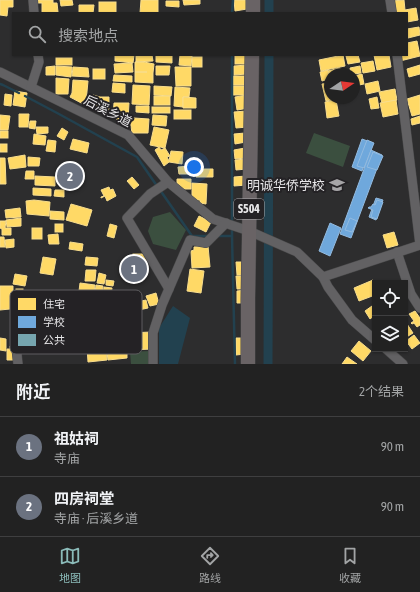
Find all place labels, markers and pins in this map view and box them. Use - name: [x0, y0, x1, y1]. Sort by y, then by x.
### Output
- pin: 2: [57, 161, 83, 191]
- school or university icon: 明诚华侨学校: [328, 176, 346, 194]
- place label: 明诚华侨学校: [247, 178, 325, 193]
- pin: 1: [121, 254, 147, 284]

